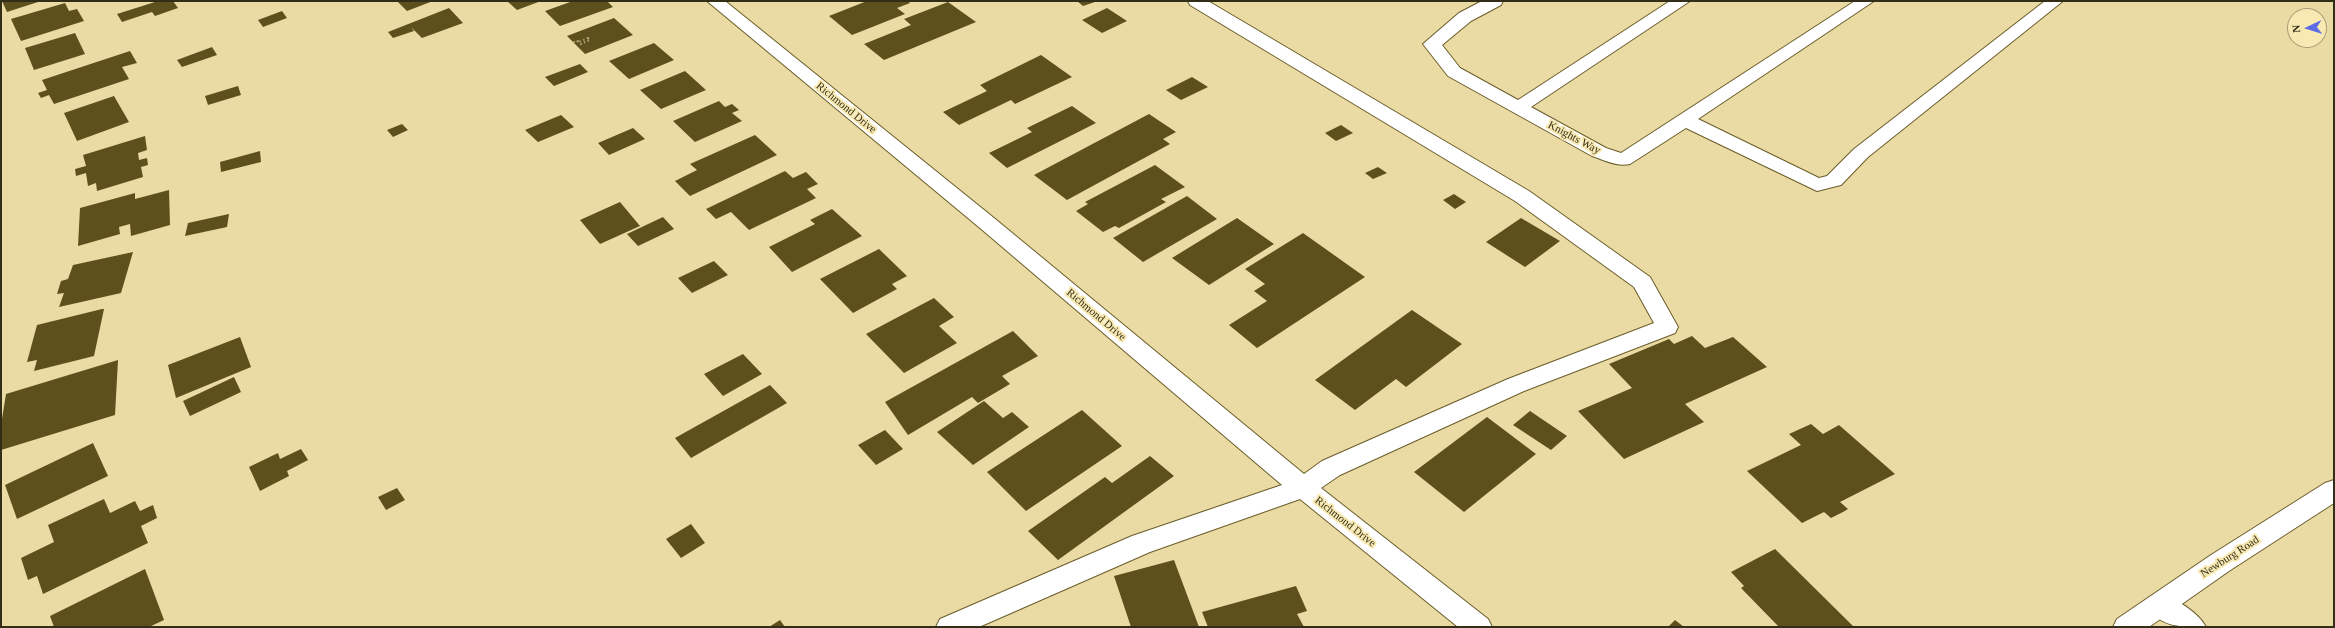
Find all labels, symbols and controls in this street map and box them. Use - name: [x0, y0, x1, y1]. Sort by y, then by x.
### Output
- north arrow: [2287, 8, 2327, 48]
- text: N: [2290, 24, 2302, 33]
- street label: Richmond Drive: [813, 80, 879, 136]
- street label: Knights Way: [1546, 119, 1602, 157]
- street label: Richmond Drive: [1064, 286, 1128, 344]
- street label: Richmond Drive: [1312, 494, 1378, 550]
- street label: Newburg Road: [2198, 533, 2262, 581]

